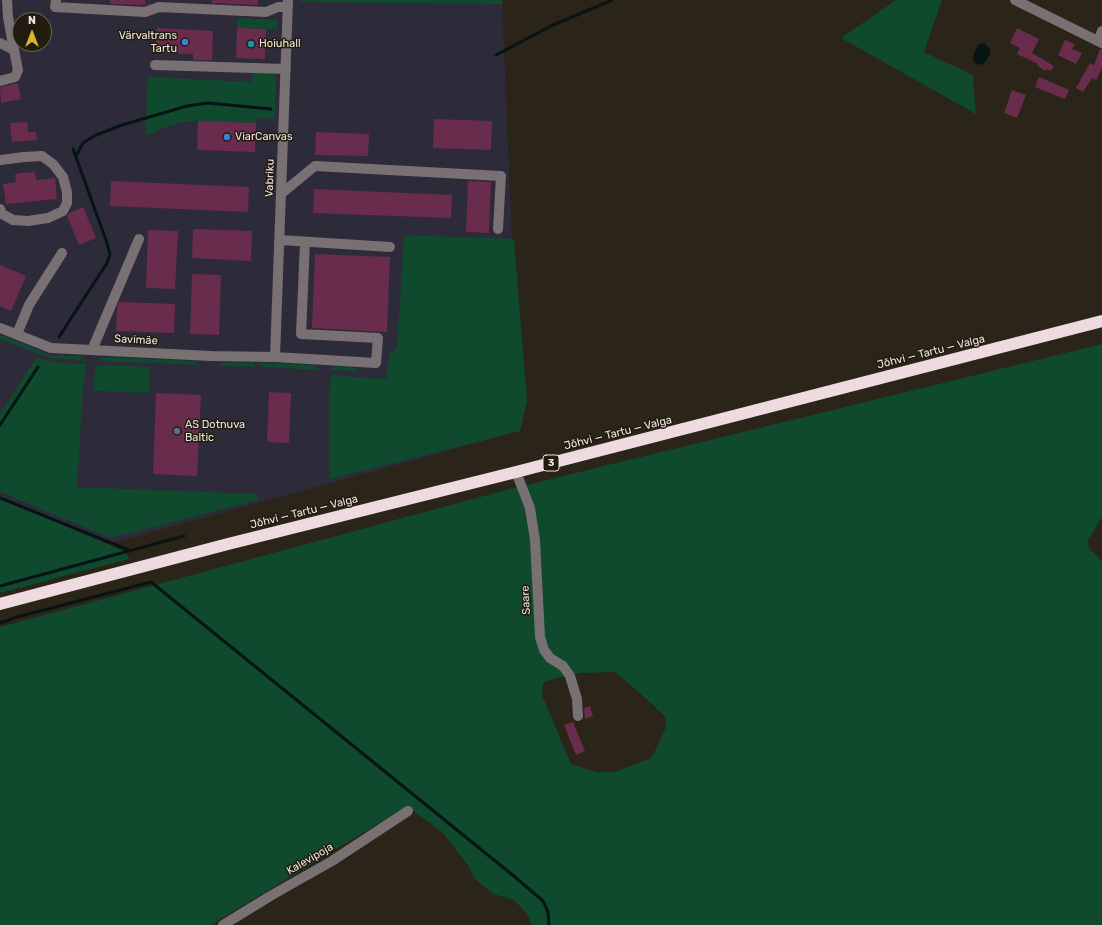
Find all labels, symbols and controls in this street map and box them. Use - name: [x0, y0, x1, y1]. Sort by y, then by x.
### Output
- north arrow: [12, 12, 52, 52]
- text: N: [28, 14, 36, 27]
- place label: Värvaltrans Tartu: [119, 29, 177, 55]
- marker: Värvaltrans Tartu: [180, 37, 190, 47]
- place label: Hoiuhall: [259, 37, 301, 51]
- marker: Hoiuhall: [246, 39, 256, 49]
- place label: ViarCanvas: [235, 130, 293, 144]
- marker: ViarCanvas: [222, 132, 232, 142]
- street label: Vabriku: [263, 159, 277, 197]
- street label: Savimäe: [114, 332, 158, 348]
- street label: Jõhvi — Tartu — Valga: [876, 332, 986, 372]
- street label: Jõhvi — Tartu — Valga: [563, 413, 673, 453]
- place label: AS Dotnuva Baltic: [185, 418, 245, 444]
- marker: AS Dotnuva Baltic: [172, 426, 182, 436]
- road number: 3: [543, 455, 559, 471]
- street label: Jõhvi — Tartu — Valga: [249, 492, 359, 532]
- street label: Saare: [519, 585, 533, 615]
- street label: Kalevipoja: [284, 840, 336, 878]

